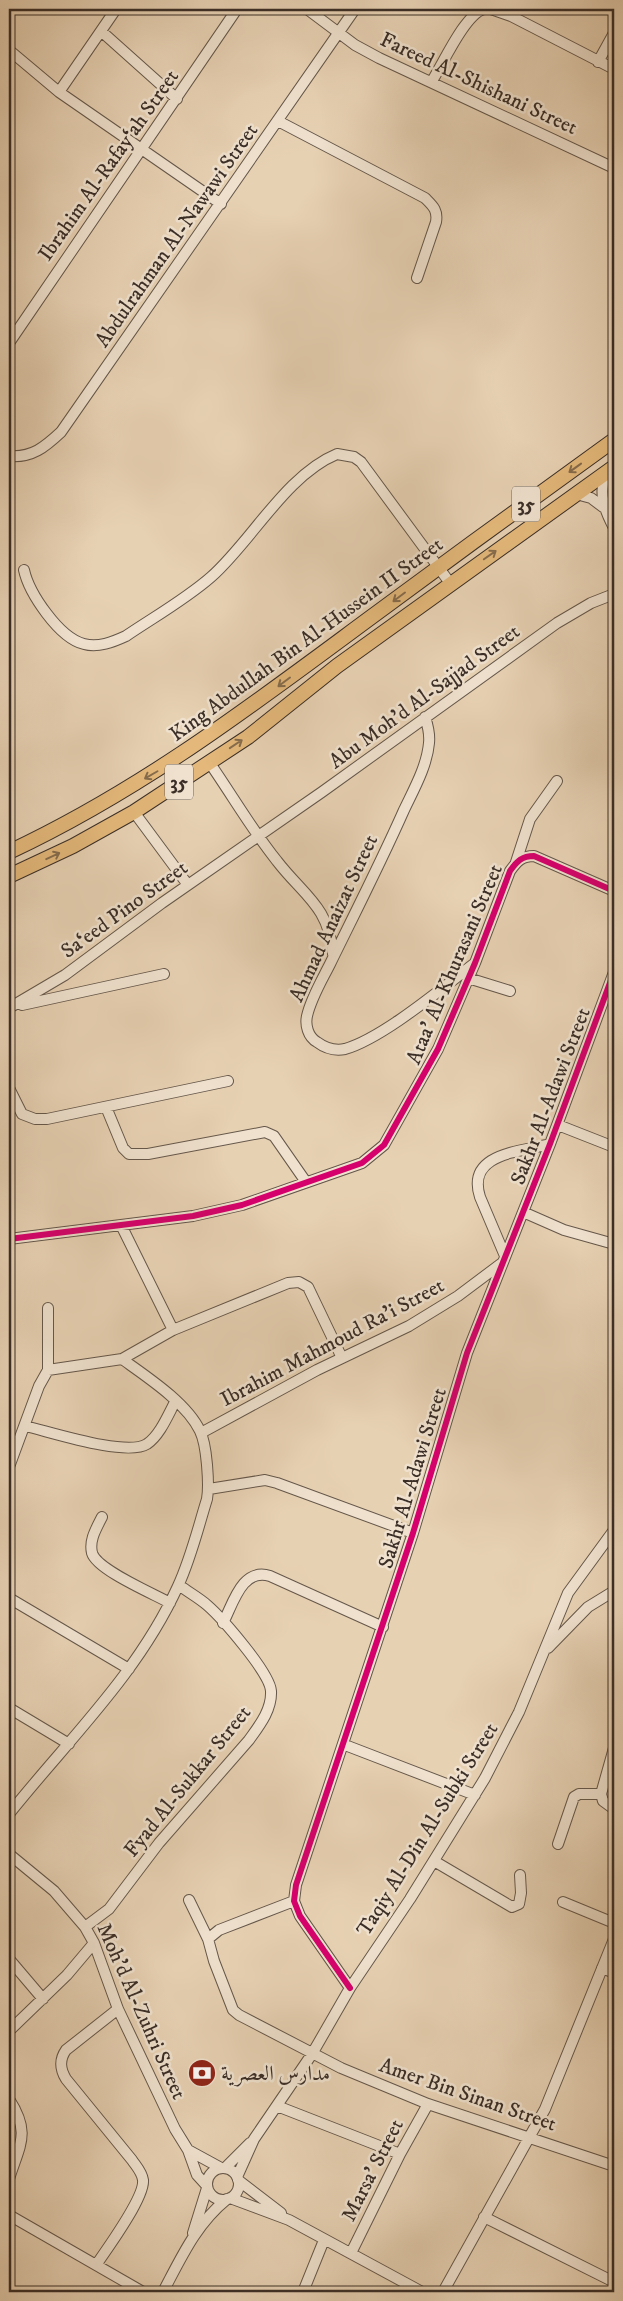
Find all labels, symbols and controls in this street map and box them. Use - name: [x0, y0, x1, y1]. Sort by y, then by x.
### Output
- street label: Fareed Al-Shishani Street: [376, 27, 582, 141]
- street label: Ibrahim Al-Rafay‘ah Street: [33, 65, 185, 266]
- street label: Abdulrahman Al-Nawawi Street: [90, 119, 264, 352]
- one-way arrow: [569, 463, 582, 474]
- road number: 35: [512, 486, 540, 522]
- street label: King Abdullah Bin Al-Hussein II Street: [165, 532, 449, 748]
- one-way arrow: [482, 550, 496, 560]
- one-way arrow: [393, 591, 406, 602]
- street label: Abu Moh'd Al-Sajjad Street: [324, 619, 525, 775]
- one-way arrow: [278, 677, 291, 688]
- one-way arrow: [229, 739, 243, 749]
- road number: 35: [165, 764, 193, 800]
- one-way arrow: [144, 771, 158, 781]
- street label: Ahmad Anaizat Street: [284, 830, 384, 1006]
- one-way arrow: [45, 851, 60, 860]
- street label: Sa‘eed Pino Street: [56, 855, 193, 965]
- street label: Ataa' Al-Khurasani Street: [401, 860, 509, 1068]
- street label: Sakhr Al-Adawi Street: [505, 1004, 597, 1189]
- street label: Ibrahim Mahmoud Ra'i Street: [216, 1273, 449, 1413]
- street label: Sakhr Al-Adawi Street: [373, 1385, 453, 1572]
- street label: Fyad Al-Sukkar Street: [119, 1700, 257, 1863]
- street label: Taqiy Al-Din Al-Subki Street: [351, 1718, 504, 1941]
- street label: Moh'd Al-Zuhri Street: [91, 1919, 192, 2104]
- street label: Amer Bin Sinan Street: [376, 2052, 560, 2138]
- bank icon: مدارس العصرية: [187, 2058, 217, 2088]
- place label: مدارس العصرية: [221, 2061, 330, 2087]
- street label: Marsa' Street: [336, 2115, 410, 2226]

